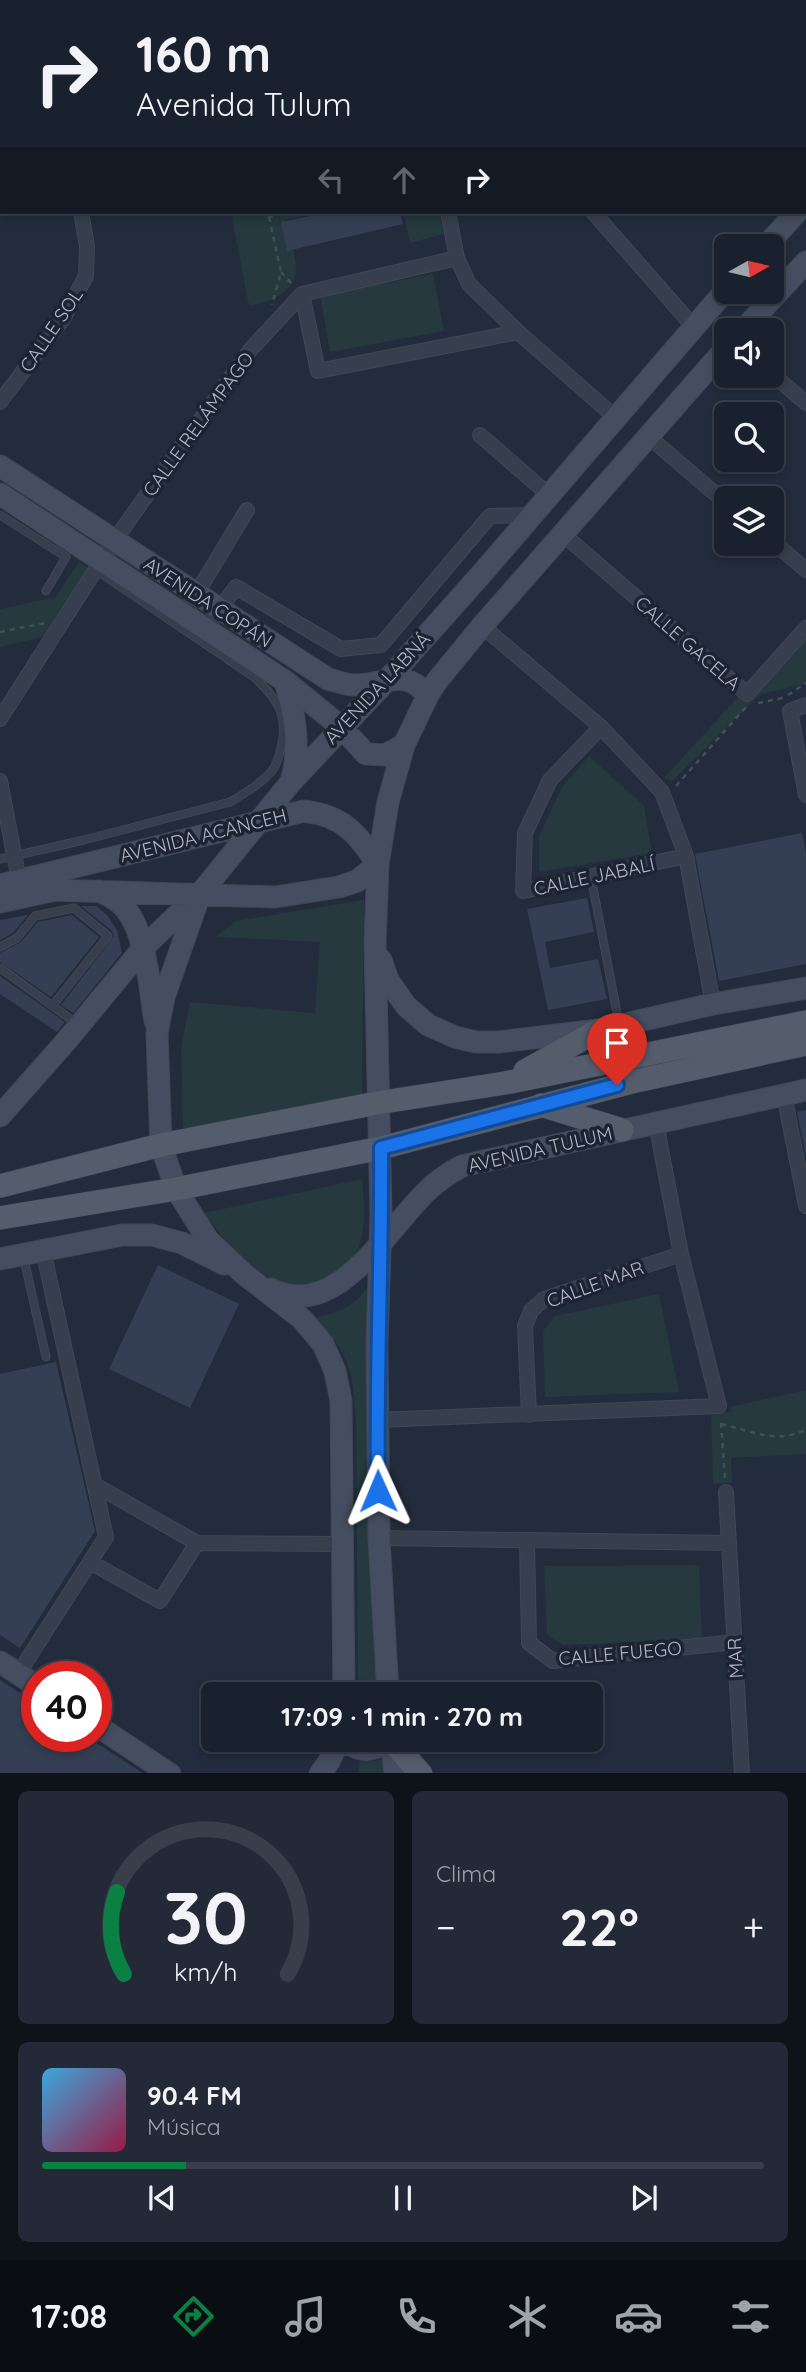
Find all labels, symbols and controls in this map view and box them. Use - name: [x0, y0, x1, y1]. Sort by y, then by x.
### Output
- text: 160 m: [136, 23, 271, 84]
- icon: right: [21, 28, 112, 119]
- text: Avenida Tulum: [136, 84, 352, 124]
- icon: left: [312, 161, 350, 199]
- icon: ahead: [385, 161, 423, 199]
- icon: right: [458, 161, 496, 199]
- north arrow: [714, 234, 784, 304]
- map controls: [714, 234, 784, 556]
- street label: CALLE SOL: [14, 283, 88, 377]
- button: sound: [714, 318, 784, 388]
- street label: CALLE RELÁMPAGO: [137, 347, 259, 501]
- button: search: [714, 402, 784, 472]
- button: layers: [714, 486, 784, 556]
- street label: AVENIDA COPÁN: [139, 552, 277, 652]
- street label: CALLE GACELA: [630, 591, 746, 695]
- street label: AVENIDA LABNÁ: [319, 627, 435, 749]
- street label: AVENIDA ACANCEH: [117, 803, 289, 867]
- street label: CALLE JABALÍ: [531, 851, 658, 901]
- pin: [587, 1013, 647, 1085]
- icon: arrive: [598, 1024, 636, 1062]
- street label: AVENIDA TULUM: [465, 1121, 615, 1177]
- street label: CALLE MAR: [543, 1255, 647, 1313]
- position arrow: [341, 1454, 415, 1528]
- street label: CALLE FUEGO: [557, 1636, 683, 1670]
- street label: MAR: [722, 1637, 748, 1679]
- speed limit sign: 40: [21, 1661, 112, 1752]
- text: 17:09 · 1 min · 270 m: [281, 1700, 523, 1733]
- text: Clima: [436, 1859, 496, 1888]
- text: 30: [164, 1871, 248, 1962]
- text: 22°: [559, 1894, 639, 1959]
- text: −: [436, 1903, 456, 1951]
- text: +: [743, 1903, 764, 1951]
- text: km/h: [174, 1955, 238, 1986]
- text: 90.4 FM: [147, 2079, 242, 2112]
- text: Música: [147, 2112, 221, 2141]
- icon: previous: [143, 2179, 181, 2217]
- icon: pause: [384, 2179, 422, 2217]
- icon: next: [625, 2179, 663, 2217]
- icon: directions: [169, 2292, 218, 2341]
- icon: music: [281, 2292, 330, 2341]
- icon: phone: [392, 2292, 441, 2341]
- icon: climate: [503, 2292, 552, 2341]
- icon: car: [614, 2292, 663, 2341]
- icon: filters: [726, 2292, 775, 2341]
- text: 17:08: [31, 2296, 107, 2336]

